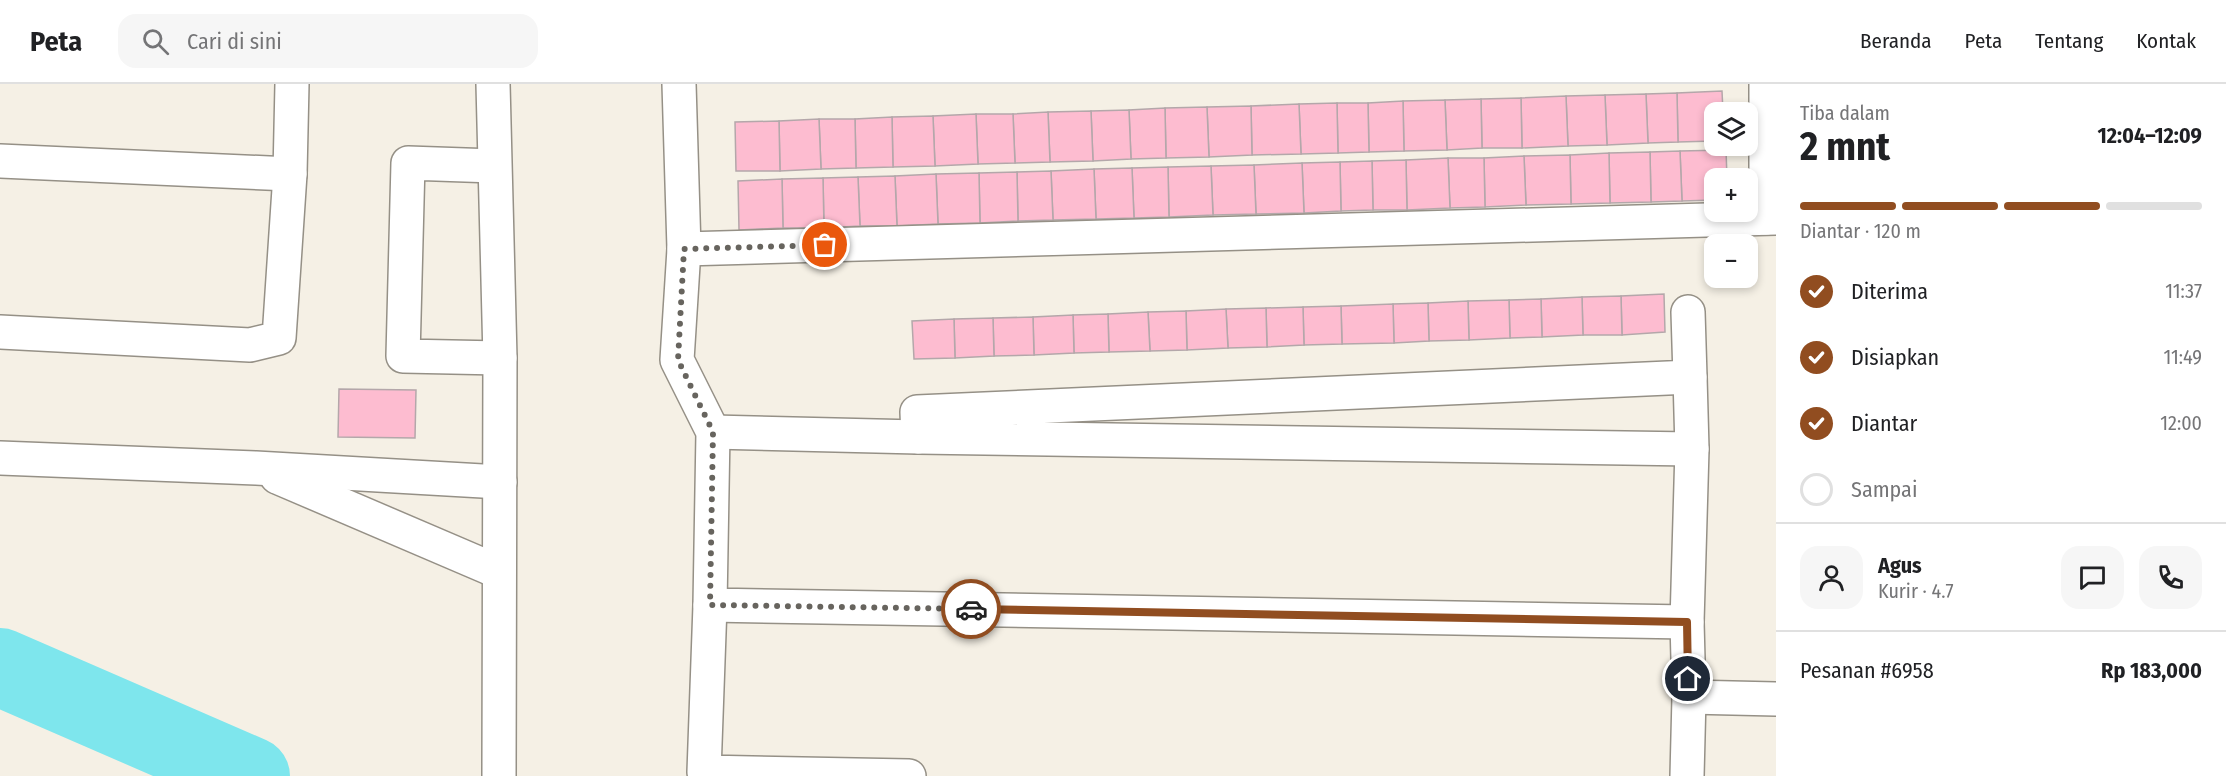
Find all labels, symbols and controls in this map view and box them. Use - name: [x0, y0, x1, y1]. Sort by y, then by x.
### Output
- search box: [118, 14, 538, 68]
- text: Peta: [30, 25, 82, 58]
- icon: search: [139, 25, 172, 58]
- text: Cari di sini: [187, 28, 282, 55]
- text: Beranda: [1860, 28, 1932, 54]
- text: Peta: [1965, 28, 2002, 54]
- text: Tentang: [2035, 28, 2103, 54]
- text: Kontak: [2136, 28, 2196, 54]
- text: Tiba dalam: [1800, 101, 1890, 125]
- map controls: [1704, 102, 1758, 288]
- button: layers: [1704, 102, 1758, 156]
- text: 12:04–12:09: [2097, 122, 2202, 149]
- text: 2 mnt: [1800, 124, 1890, 170]
- button: +: [1704, 168, 1758, 222]
- pin: [799, 219, 850, 270]
- text: Diantar · 120 m: [1800, 219, 1921, 243]
- icon: bag: [808, 228, 841, 261]
- button: −: [1704, 234, 1758, 288]
- icon: check: [1800, 275, 1833, 308]
- text: Diterima: [1851, 278, 1928, 305]
- text: 11:37: [2165, 279, 2202, 303]
- icon: check: [1800, 341, 1833, 374]
- text: Disiapkan: [1851, 344, 1939, 371]
- text: 11:49: [2164, 345, 2202, 369]
- icon: check: [1800, 407, 1833, 440]
- text: Diantar: [1851, 410, 1917, 437]
- text: 12:00: [2160, 411, 2202, 435]
- text: Sampai: [1851, 476, 1917, 503]
- button: person: [1800, 546, 1863, 609]
- button: chat: [2061, 546, 2124, 609]
- button: phone: [2139, 546, 2202, 609]
- text: Agus: [1878, 552, 1922, 579]
- courier: [941, 579, 1001, 639]
- text: Kurir · 4.7: [1878, 579, 1954, 603]
- icon: car: [955, 593, 988, 626]
- pin: [1662, 653, 1713, 704]
- text: Pesanan #6958: [1800, 657, 1934, 684]
- text: Rp 183,000: [2101, 657, 2202, 684]
- icon: home: [1671, 662, 1704, 695]

